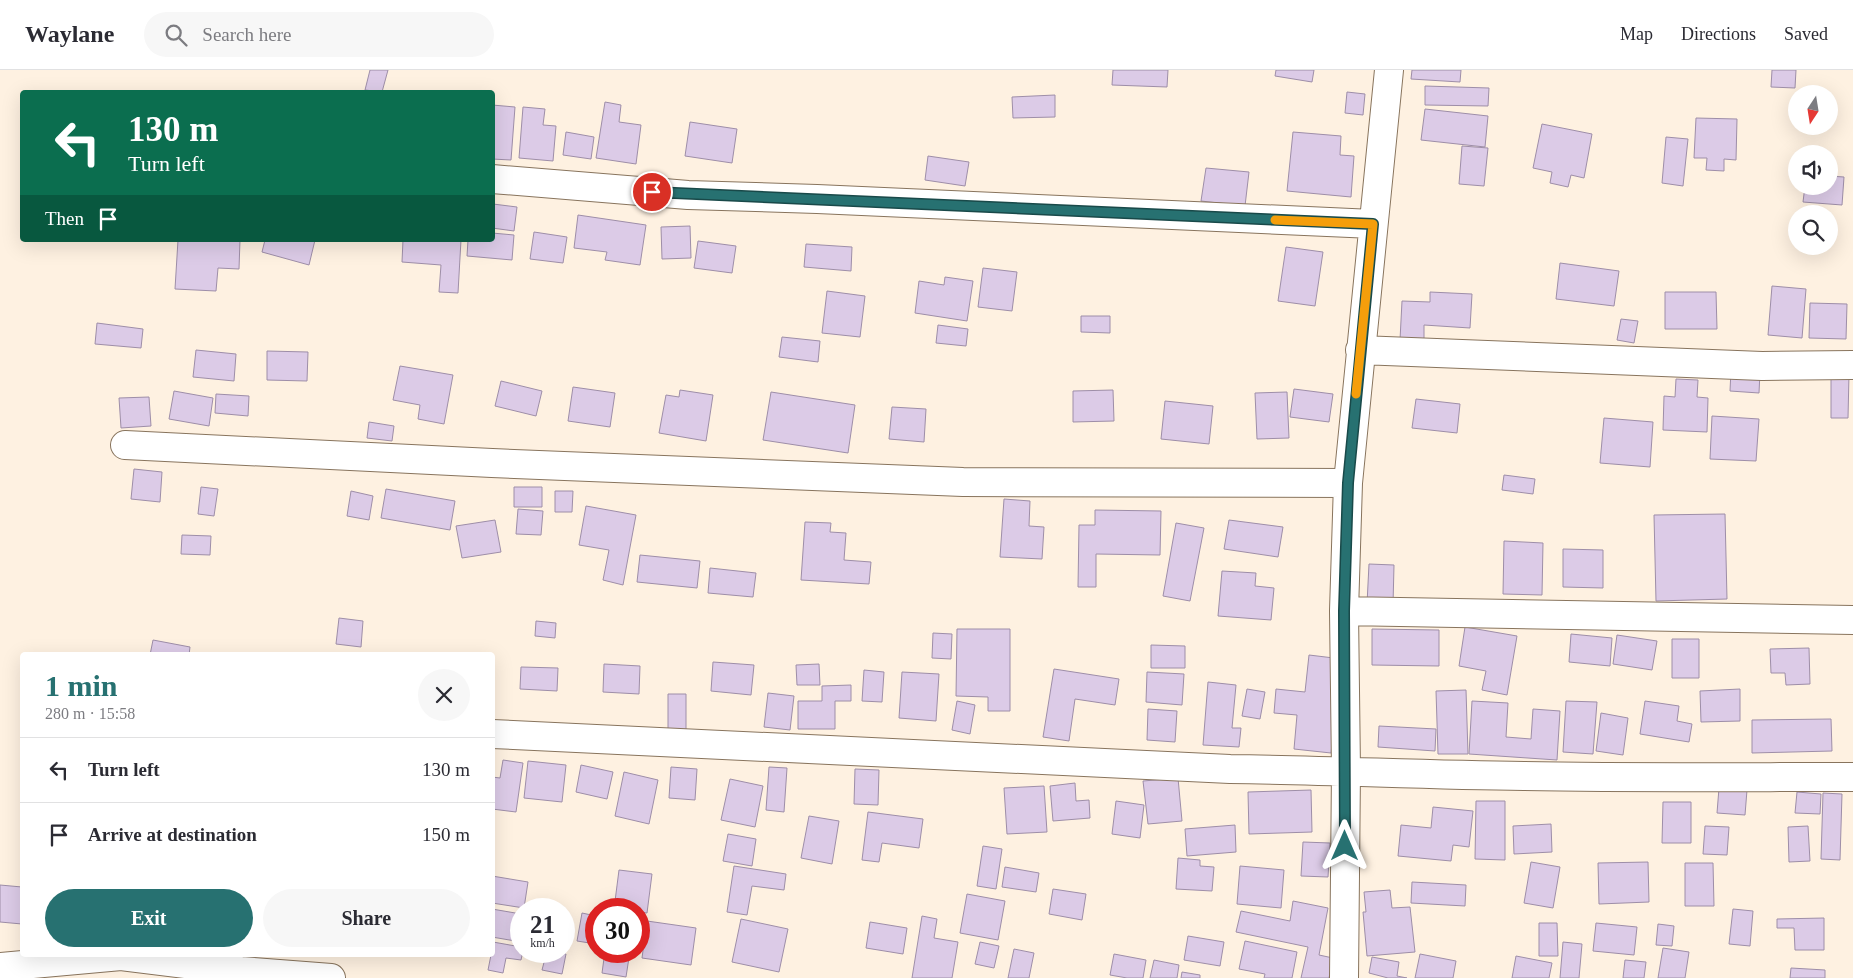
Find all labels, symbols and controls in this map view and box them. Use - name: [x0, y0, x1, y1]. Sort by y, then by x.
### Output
- search box: [144, 12, 494, 57]
- text: Waylane: [25, 21, 114, 47]
- icon: search: [162, 21, 190, 49]
- text: Search here: [202, 24, 291, 45]
- text: Map: [1620, 24, 1653, 44]
- text: Directions: [1681, 24, 1756, 44]
- text: Saved: [1784, 24, 1828, 44]
- north arrow: [1788, 85, 1838, 135]
- map controls: [1788, 85, 1838, 255]
- icon: left: [45, 110, 110, 175]
- text: 130 m: [128, 110, 218, 149]
- button: sound: [1788, 145, 1838, 195]
- text: Turn left: [128, 151, 205, 176]
- pin: [631, 171, 673, 213]
- icon: arrive: [638, 178, 666, 206]
- icon: arrive: [94, 205, 122, 233]
- button: search: [1788, 205, 1838, 255]
- text: Then: [45, 208, 84, 229]
- text: 1 min: [45, 669, 118, 702]
- button: close: [418, 669, 470, 721]
- text: 280 m · 15:58: [45, 705, 135, 722]
- icon: left: [45, 756, 73, 784]
- text: Turn left: [88, 759, 160, 780]
- text: 130 m: [422, 759, 470, 780]
- position arrow: [1318, 819, 1370, 871]
- icon: arrive: [45, 821, 73, 849]
- text: Arrive at destination: [88, 824, 257, 845]
- text: 150 m: [422, 824, 470, 845]
- button: Exit: [45, 889, 253, 947]
- button: Share: [263, 889, 470, 947]
- speed limit sign: 30: [585, 898, 650, 963]
- text: 21: [530, 911, 555, 938]
- text: km/h: [530, 936, 555, 950]

